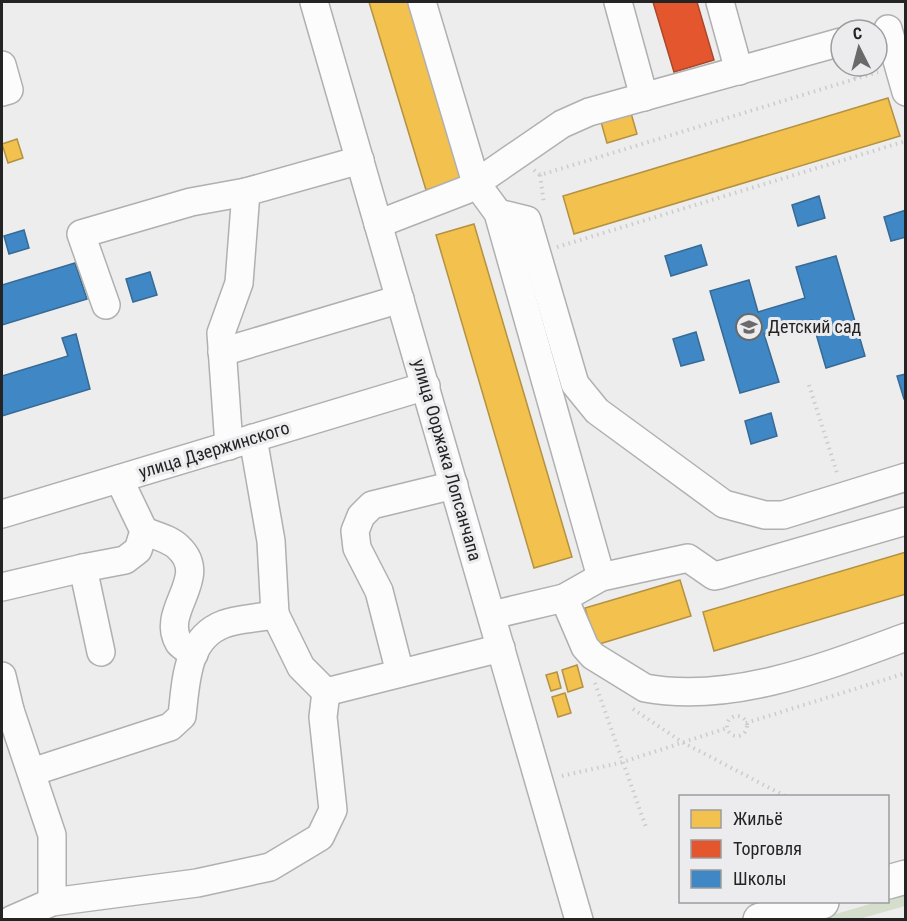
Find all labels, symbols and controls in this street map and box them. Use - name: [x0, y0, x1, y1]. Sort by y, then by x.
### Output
- north arrow: [829, 18, 889, 78]
- text: С: [852, 24, 863, 44]
- school or university icon: Детский сад: [734, 312, 764, 342]
- place label: Детский сад: [768, 316, 862, 337]
- street label: улица Ооржака Лопсанчапа: [409, 357, 486, 563]
- street label: улица Дзержинского: [136, 417, 292, 482]
- legend: [679, 795, 889, 903]
- text: Жильё: [733, 808, 783, 829]
- text: Торговля: [733, 838, 802, 859]
- text: Школы: [733, 868, 786, 889]

